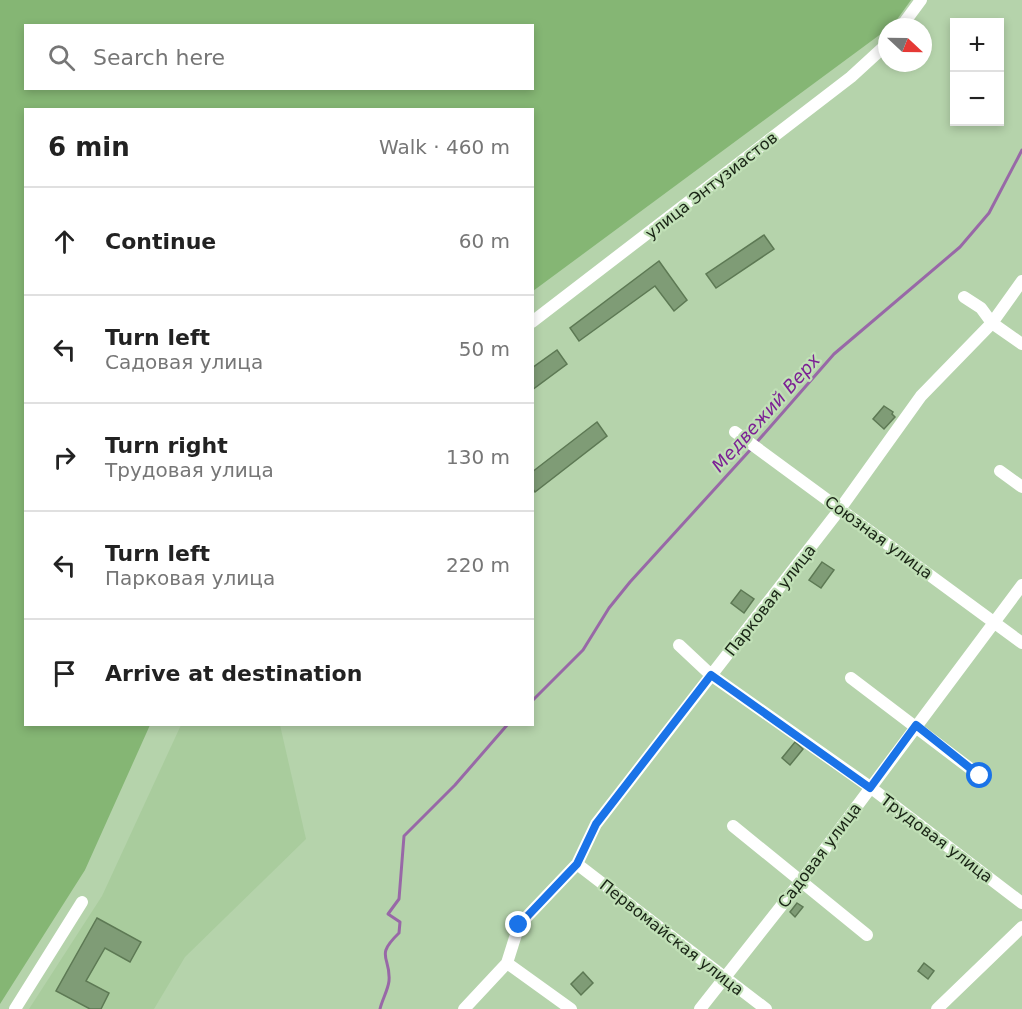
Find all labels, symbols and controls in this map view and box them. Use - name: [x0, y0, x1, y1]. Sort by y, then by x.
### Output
- north arrow: [878, 18, 932, 72]
- map controls: [950, 18, 1004, 126]
- button: +: [950, 18, 1004, 72]
- search box: [24, 24, 534, 90]
- icon: search: [45, 41, 78, 74]
- text: Search here: [93, 45, 225, 70]
- button: −: [950, 72, 1004, 126]
- street label: улица Энтузиастов: [641, 128, 781, 243]
- text: 6 min: [48, 132, 130, 162]
- text: Walk · 460 m: [379, 135, 510, 159]
- icon: ahead: [48, 225, 81, 258]
- text: Continue: [105, 229, 216, 254]
- text: 60 m: [459, 229, 510, 253]
- text: Turn left: [105, 325, 210, 350]
- icon: left: [48, 333, 81, 366]
- text: 50 m: [459, 337, 510, 361]
- water label: Медвежий Верх: [707, 349, 824, 476]
- text: Садовая улица: [105, 350, 263, 374]
- text: Turn right: [105, 433, 228, 458]
- icon: right: [48, 441, 81, 474]
- text: 130 m: [446, 445, 510, 469]
- text: Трудовая улица: [105, 458, 274, 482]
- street label: Союзная улица: [821, 492, 936, 583]
- text: Turn left: [105, 541, 210, 566]
- street label: Парковая улица: [721, 541, 820, 660]
- icon: left: [48, 549, 81, 582]
- text: 220 m: [446, 553, 510, 577]
- text: Парковая улица: [105, 566, 275, 590]
- icon: arrive: [48, 657, 81, 690]
- text: Arrive at destination: [105, 661, 362, 686]
- route start: [966, 762, 992, 788]
- street label: Трудовая улица: [876, 790, 996, 887]
- street label: Садовая улица: [774, 799, 865, 912]
- street label: Первомайская улица: [596, 875, 747, 999]
- route end: [505, 911, 531, 937]

